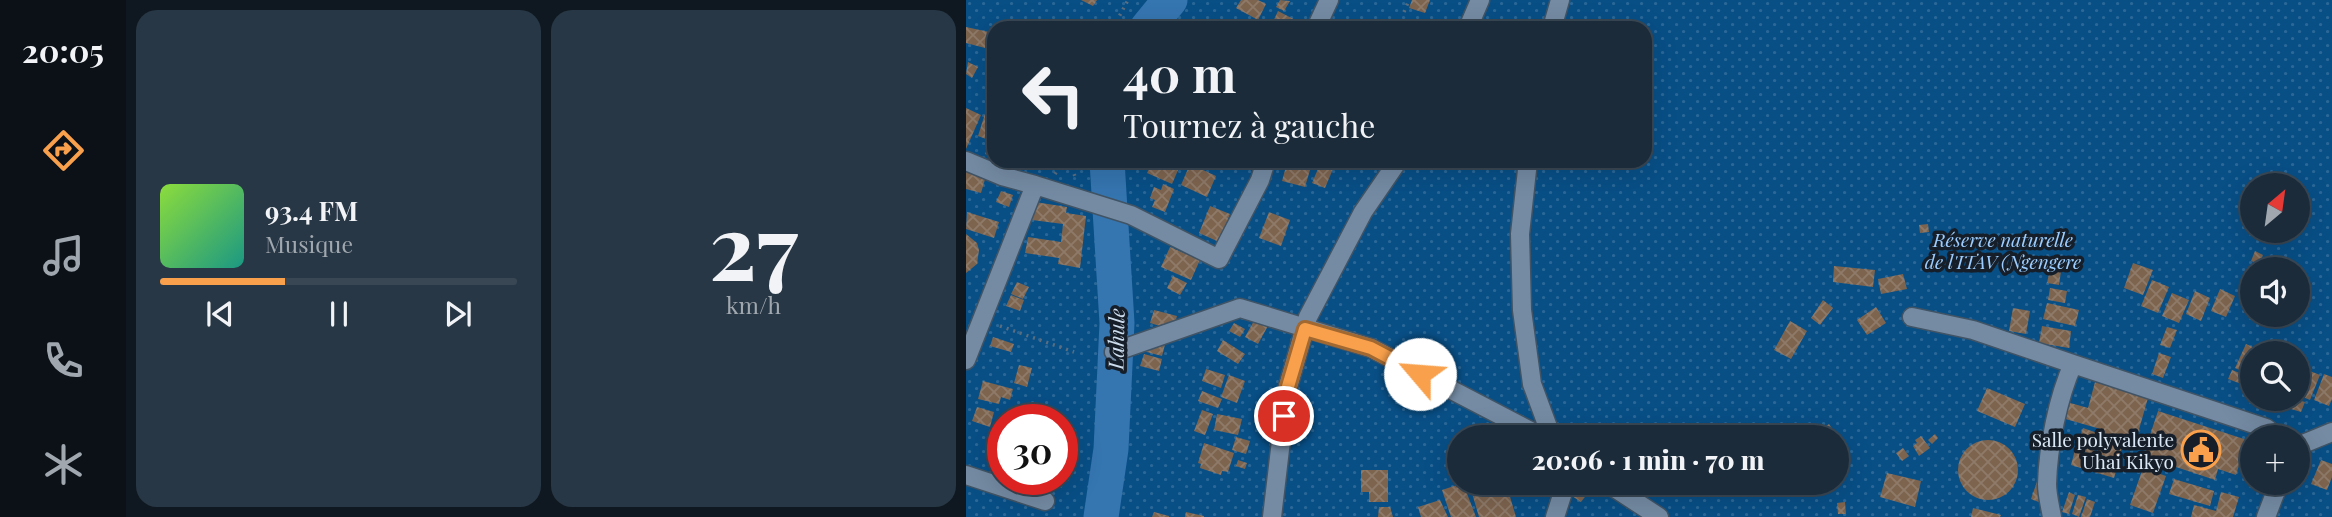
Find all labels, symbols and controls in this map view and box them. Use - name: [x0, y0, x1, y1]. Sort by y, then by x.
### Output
- text: 20:05: [22, 28, 104, 71]
- text: 40 m: [1123, 40, 1236, 105]
- icon: left: [1008, 49, 1099, 140]
- text: Tournez à gauche: [1123, 103, 1376, 146]
- icon: directions: [39, 126, 88, 175]
- north arrow: [2240, 173, 2310, 243]
- map controls: [2240, 173, 2310, 495]
- text: 27: [709, 183, 798, 304]
- text: 93.4 FM: [265, 193, 358, 228]
- park label: Réserve naturelle de l'ITAV (Ngengere: [1925, 226, 2081, 274]
- text: Musique: [265, 228, 353, 259]
- icon: music: [39, 231, 88, 280]
- button: sound: [2240, 257, 2310, 327]
- text: km/h: [726, 289, 781, 320]
- icon: previous: [201, 295, 239, 333]
- icon: pause: [320, 295, 358, 333]
- icon: next: [439, 295, 477, 333]
- water label: Lahule: [1100, 308, 1130, 371]
- icon: phone: [39, 336, 88, 385]
- position arrow: [1383, 337, 1457, 411]
- button: search: [2240, 341, 2310, 411]
- pin: [1254, 386, 1314, 446]
- icon: arrive: [1265, 397, 1303, 435]
- speed limit sign: 30: [987, 404, 1078, 495]
- button: +: [2240, 425, 2310, 495]
- place label: Salle polyvalente Uhai Kikyo: [2032, 426, 2174, 474]
- public building icon: Salle polyvalente Uhai Kikyo: [2180, 429, 2222, 471]
- icon: climate: [39, 440, 88, 489]
- text: 20:06 · 1 min · 70 m: [1532, 442, 1764, 477]

